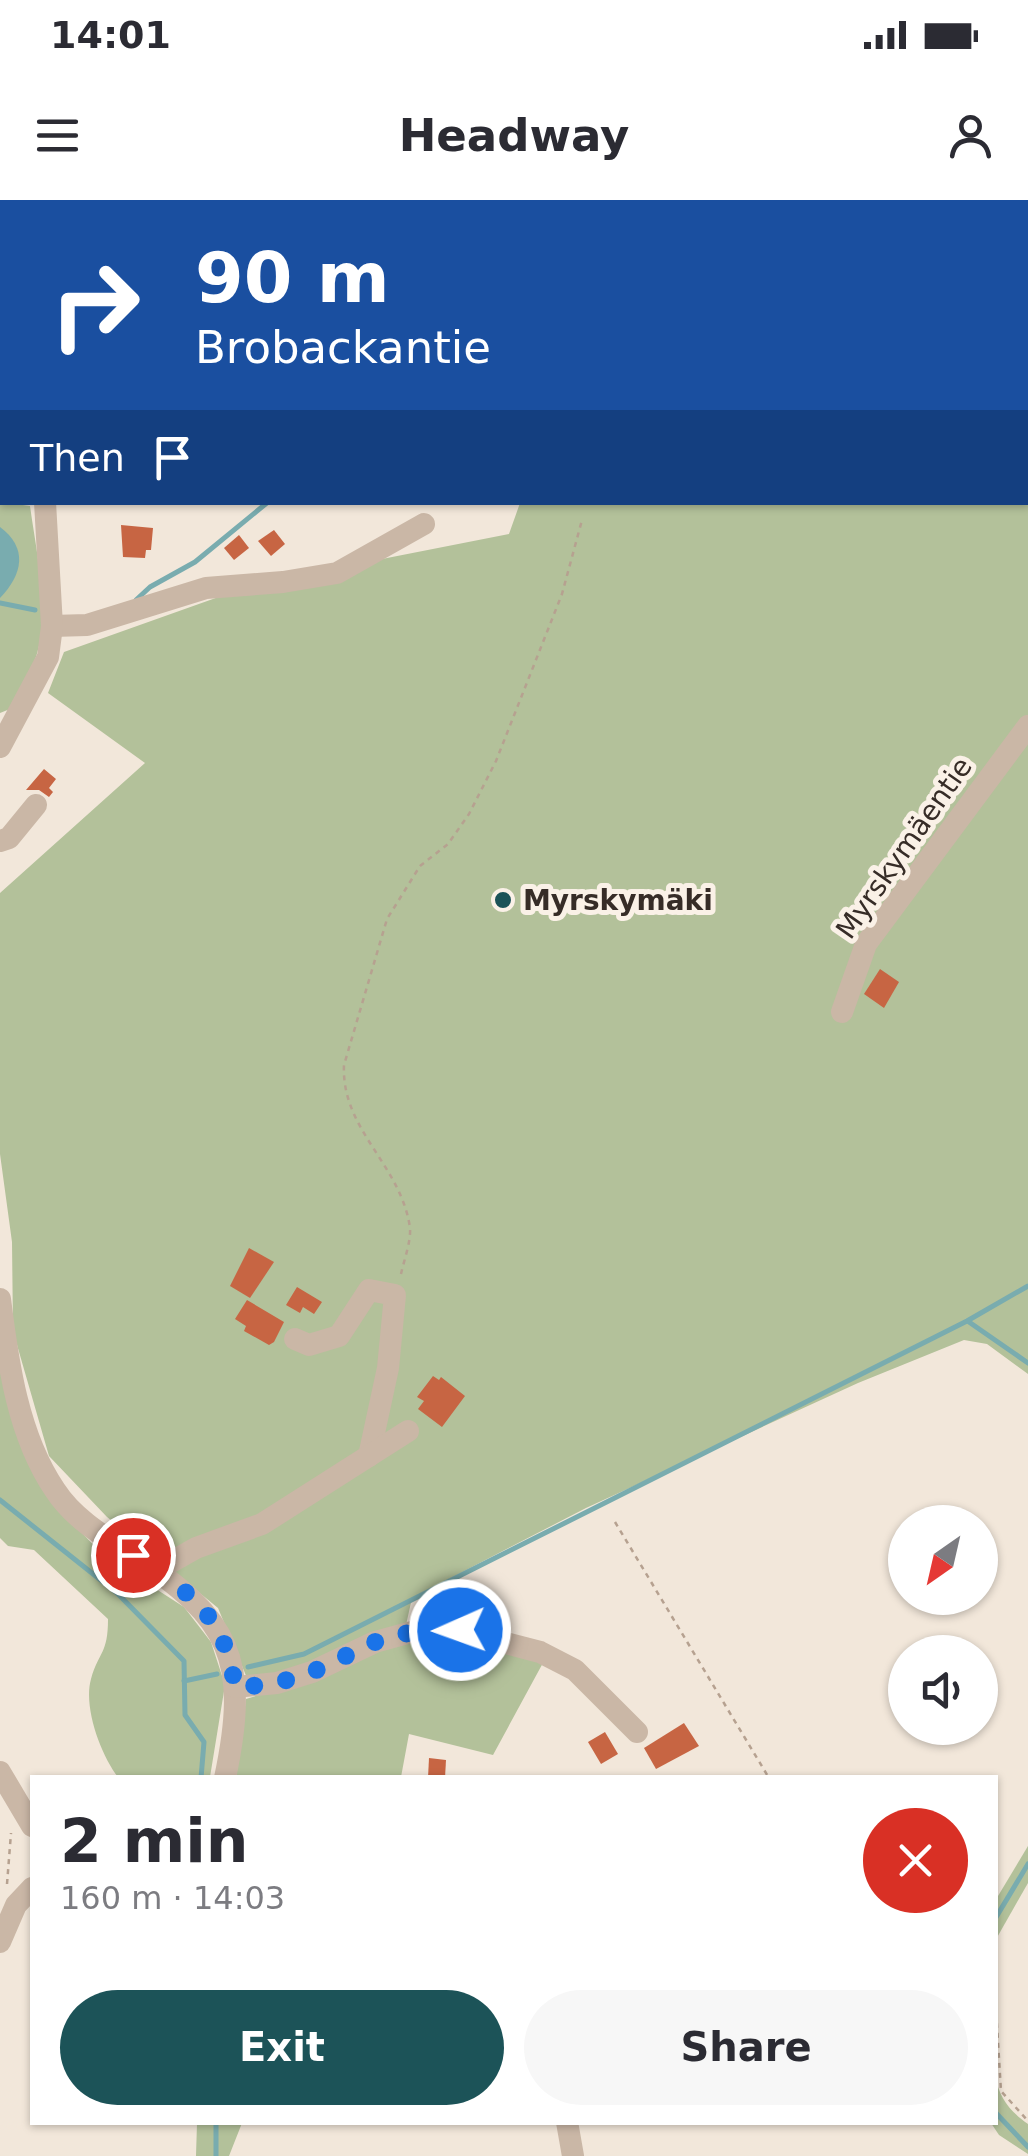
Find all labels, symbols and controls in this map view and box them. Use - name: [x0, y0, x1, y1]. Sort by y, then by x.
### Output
- text: 14:01: [50, 13, 171, 57]
- icon: menu: [30, 108, 85, 163]
- icon: person: [943, 108, 998, 163]
- text: Headway: [399, 109, 629, 162]
- text: 90 m: [195, 237, 390, 319]
- icon: right: [30, 240, 160, 370]
- text: Brobackantie: [195, 321, 491, 374]
- icon: arrive: [145, 430, 200, 485]
- text: Then: [30, 436, 125, 480]
- street label: Myrskymäentie: [829, 751, 979, 945]
- place label: Myrskymäki: [523, 884, 713, 917]
- marker: Myrskymäki: [492, 889, 514, 911]
- north arrow: [888, 1505, 998, 1615]
- map controls: [888, 1505, 998, 1745]
- pin: [91, 1513, 176, 1598]
- icon: arrive: [106, 1528, 161, 1583]
- position arrow: [408, 1578, 512, 1682]
- button: sound: [888, 1635, 998, 1745]
- text: 2 min: [60, 1806, 248, 1876]
- button: close: [863, 1808, 968, 1913]
- text: 160 m · 14:03: [60, 1879, 285, 1917]
- button: Exit: [60, 1990, 504, 2105]
- button: Share: [524, 1990, 968, 2105]

